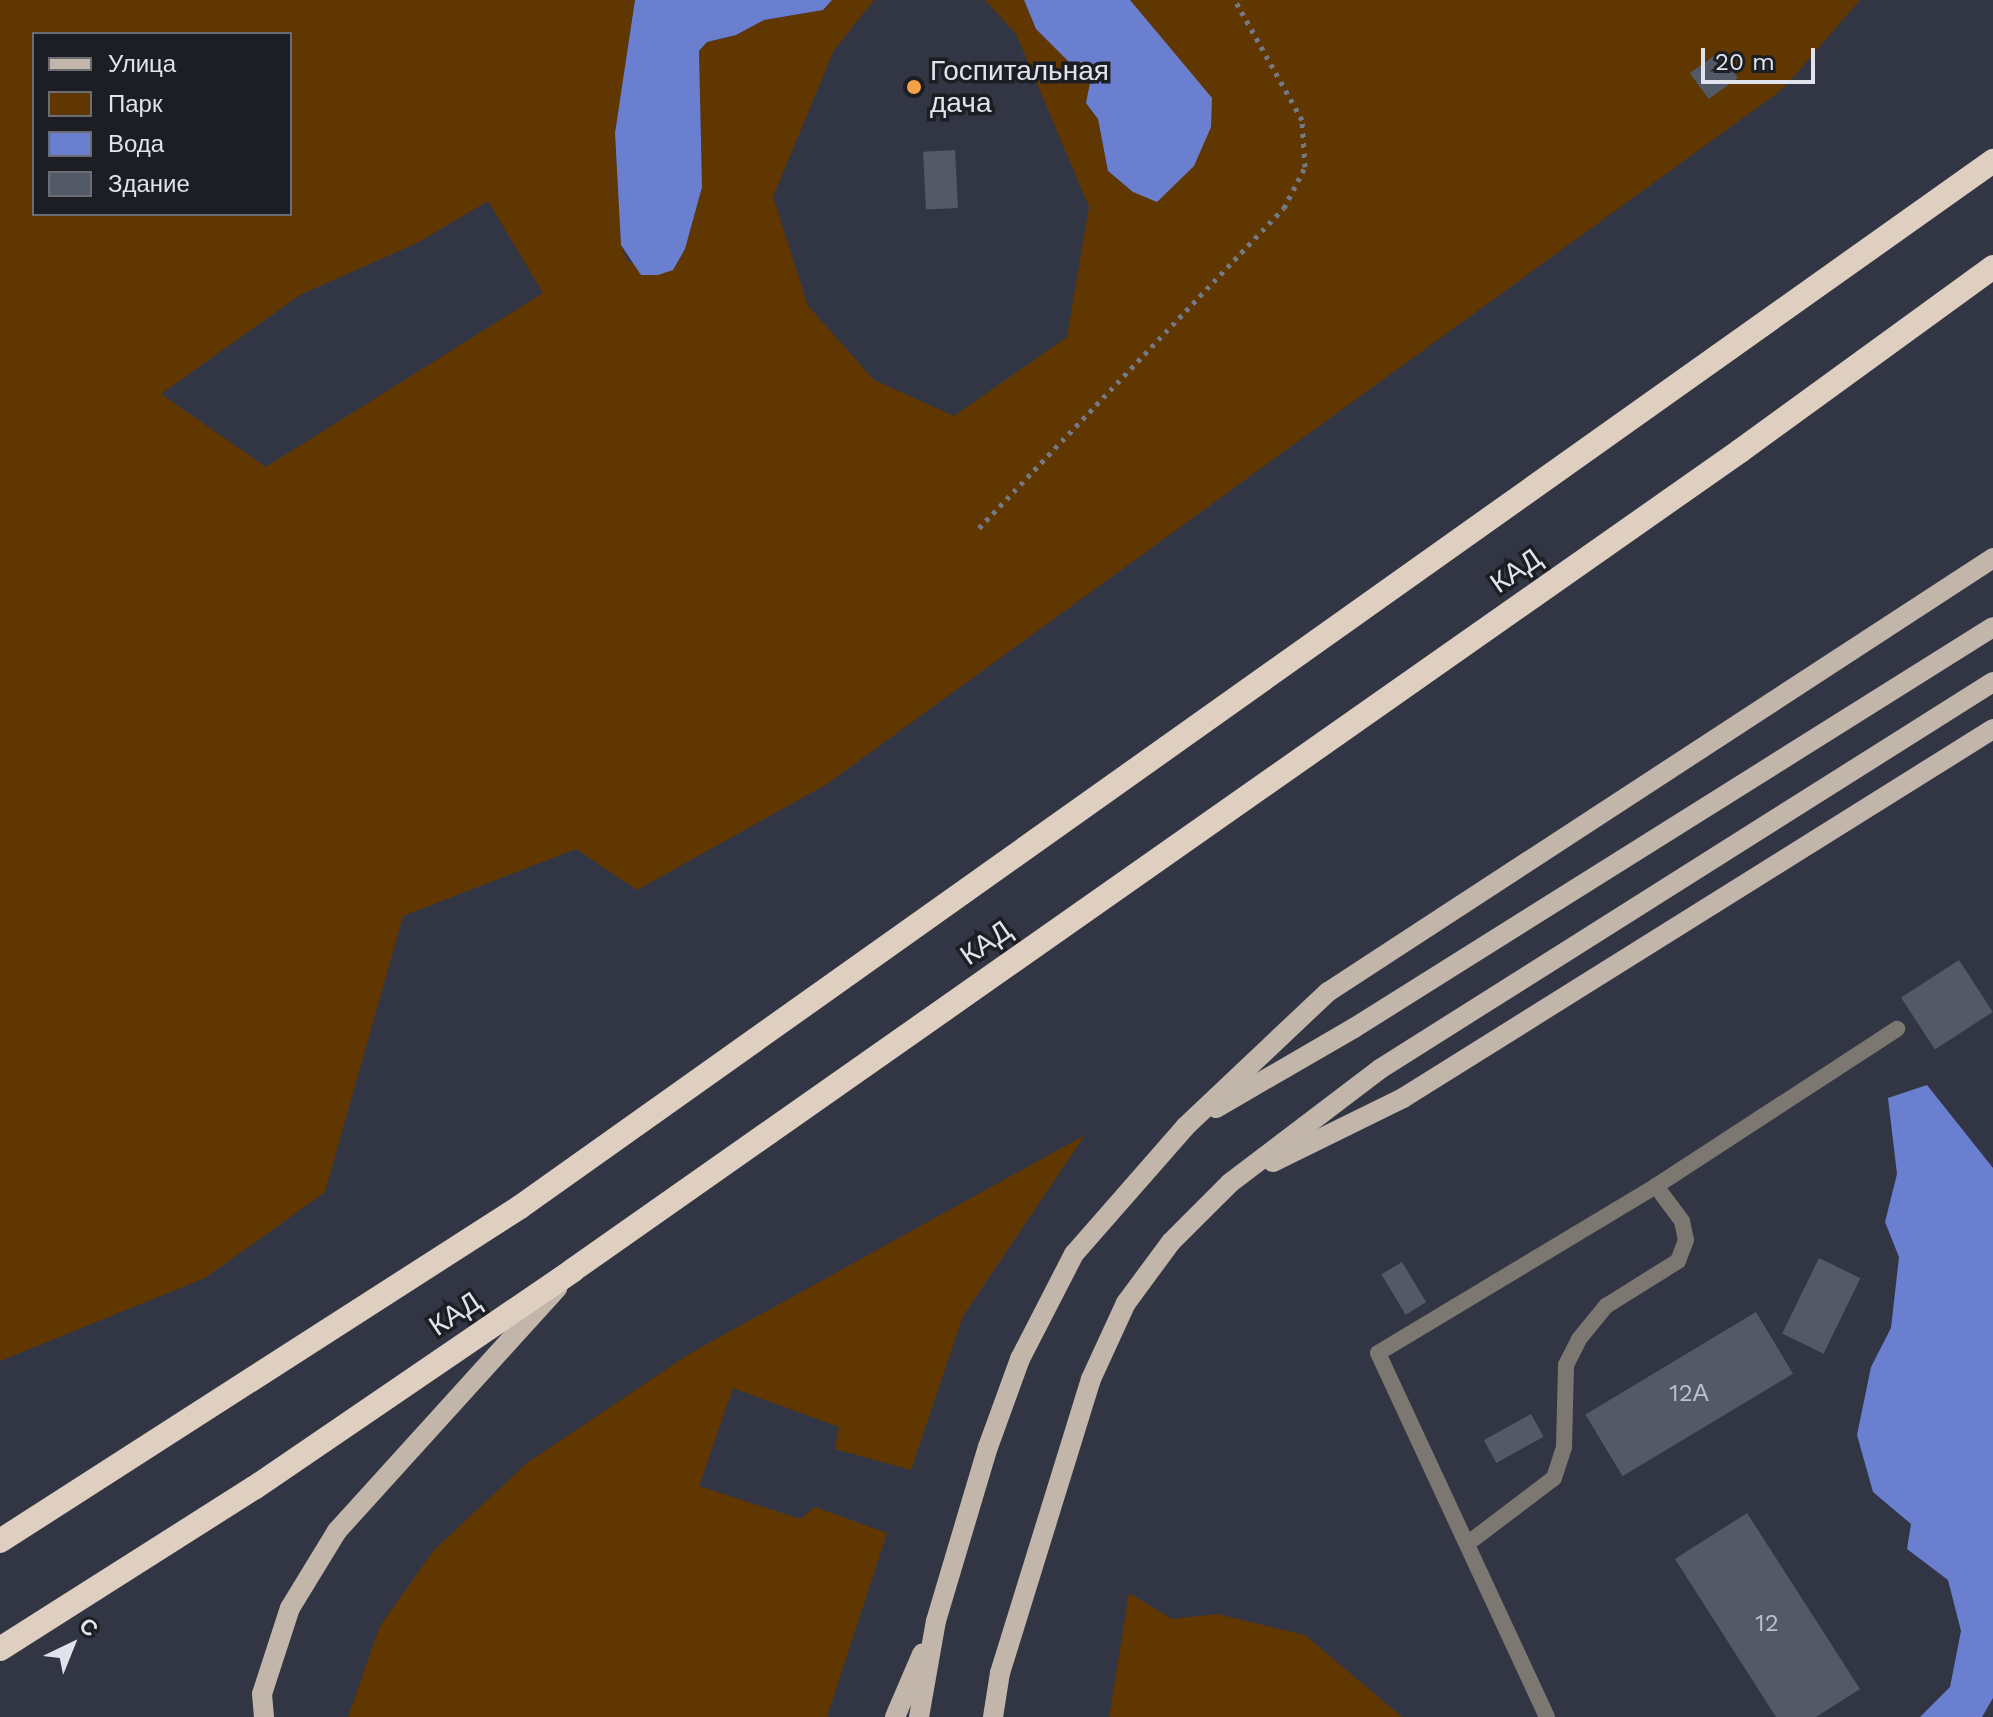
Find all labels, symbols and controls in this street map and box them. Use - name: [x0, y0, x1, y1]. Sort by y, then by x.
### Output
- legend: [32, 32, 292, 216]
- scale bar: [1705, 32, 1819, 82]
- text: 20 m: [1715, 48, 1775, 76]
- text: Улица: [108, 50, 176, 78]
- place label: Госпитальная дача: [930, 54, 1109, 120]
- marker: Госпитальная дача: [905, 78, 923, 96]
- text: Парк: [108, 90, 162, 118]
- text: Вода: [108, 130, 164, 158]
- text: Здание: [108, 170, 190, 198]
- street label: КАД: [1484, 541, 1548, 601]
- street label: КАД: [954, 913, 1018, 973]
- street label: КАД: [423, 1285, 487, 1343]
- house number: 12А: [1669, 1380, 1709, 1408]
- north arrow: [32, 1605, 112, 1685]
- house number: 12: [1755, 1610, 1779, 1638]
- text: С: [74, 1613, 103, 1642]

